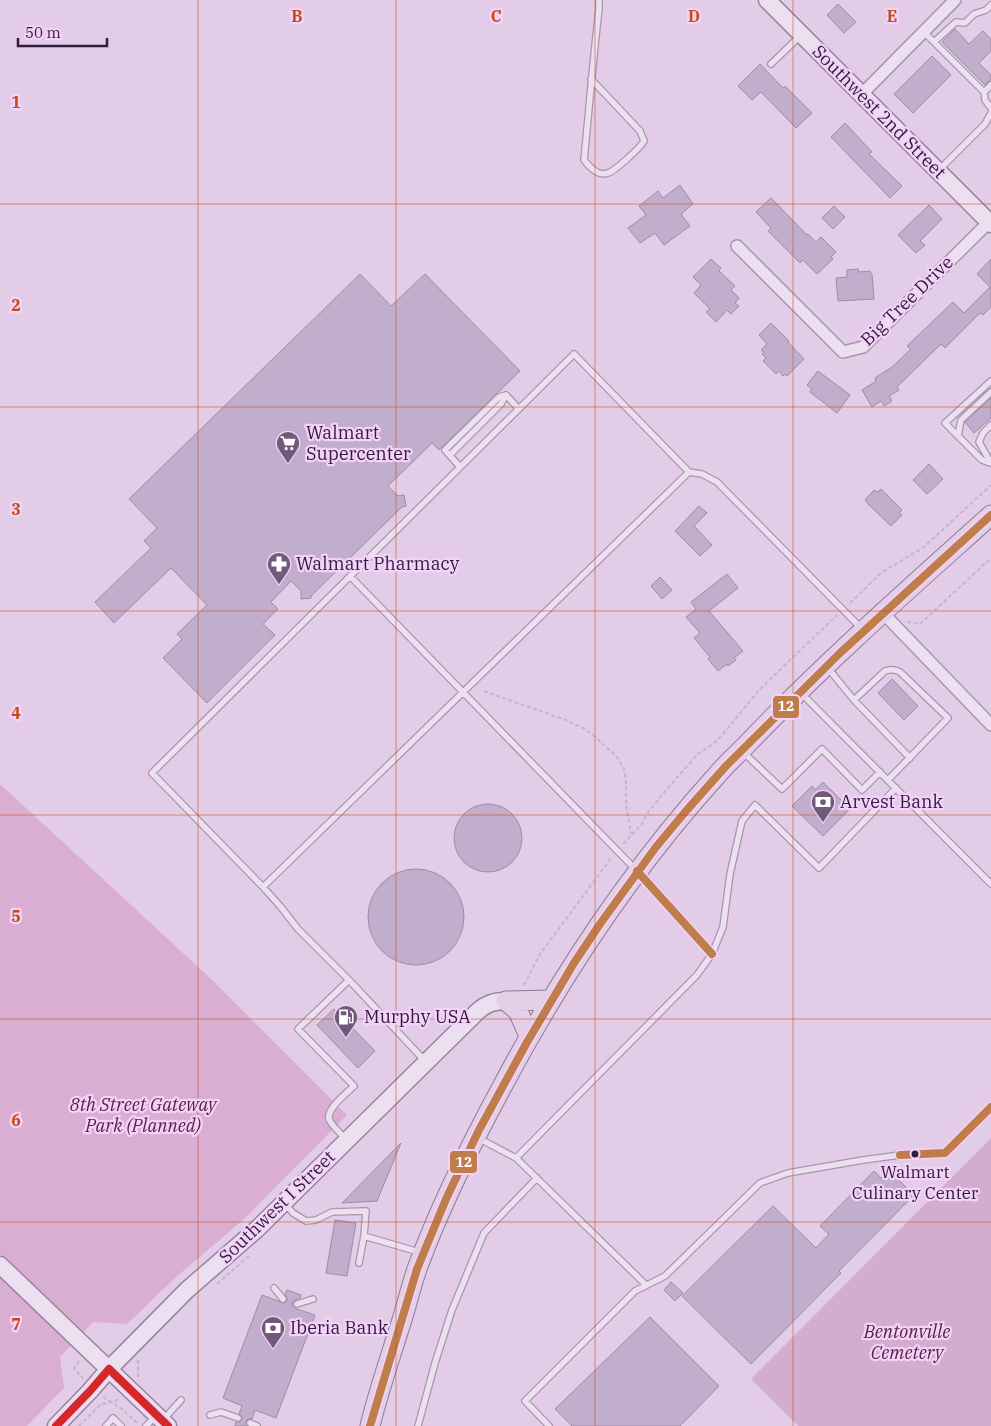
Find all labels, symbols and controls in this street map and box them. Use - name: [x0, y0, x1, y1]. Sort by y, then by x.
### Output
- text: B: [291, 6, 303, 26]
- text: C: [491, 6, 501, 26]
- text: D: [688, 6, 700, 26]
- text: E: [887, 6, 897, 26]
- scale bar: [18, 15, 106, 47]
- text: 50 m: [25, 23, 61, 42]
- street label: Southwest 2nd Street: [808, 40, 951, 183]
- text: 1: [11, 92, 21, 112]
- street label: Big Tree Drive: [855, 251, 958, 351]
- text: 2: [11, 295, 21, 315]
- place label: Walmart Supercenter: [306, 421, 411, 465]
- supermarket icon: Walmart Supercenter: [275, 430, 301, 464]
- text: 3: [11, 499, 21, 519]
- pharmacy icon: Walmart Pharmacy: [266, 551, 292, 585]
- place label: Walmart Pharmacy: [296, 552, 460, 575]
- line badge: 12: [772, 695, 800, 719]
- text: 12: [778, 697, 794, 715]
- text: 4: [11, 703, 21, 723]
- bank icon: Arvest Bank: [810, 789, 836, 823]
- place label: Arvest Bank: [840, 790, 944, 813]
- text: 5: [11, 906, 21, 926]
- fuel station icon: Murphy USA: [333, 1004, 359, 1038]
- place label: Murphy USA: [364, 1005, 471, 1028]
- park label: 8th Street Gateway Park (Planned): [70, 1093, 218, 1137]
- text: 6: [11, 1110, 21, 1130]
- street label: Southwest I Street: [214, 1145, 340, 1268]
- marker: Walmart Culinary Center: [910, 1149, 920, 1159]
- line badge: 12: [449, 1150, 478, 1174]
- text: 12: [456, 1153, 472, 1171]
- place label: Walmart Culinary Center: [852, 1161, 979, 1204]
- text: 7: [11, 1314, 21, 1334]
- bank icon: Iberia Bank: [260, 1315, 286, 1349]
- place label: Iberia Bank: [290, 1316, 389, 1339]
- park label: Bentonville Cemetery: [863, 1320, 950, 1364]

